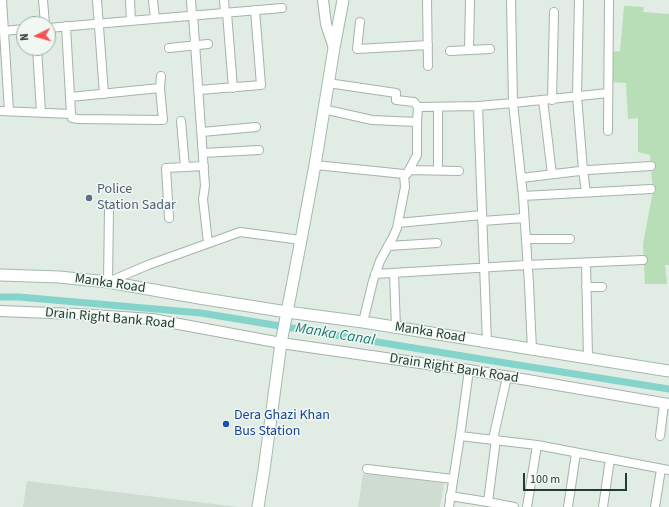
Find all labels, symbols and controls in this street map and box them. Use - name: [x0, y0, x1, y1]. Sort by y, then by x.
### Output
- north arrow: [16, 16, 56, 56]
- text: N: [17, 33, 32, 41]
- place label: Police Station Sadar: [97, 182, 176, 214]
- marker: Police Station Sadar: [84, 193, 94, 203]
- street label: Manka Road: [73, 271, 147, 297]
- street label: Drain Right Bank Road: [44, 305, 176, 333]
- street label: Manka Road: [393, 319, 467, 347]
- water label: Manka Canal: [294, 320, 376, 350]
- street label: Drain Right Bank Road: [388, 351, 520, 387]
- place label: Dera Ghazi Khan Bus Station: [234, 408, 330, 440]
- marker: Dera Ghazi Khan Bus Station: [221, 419, 231, 429]
- scale bar: [525, 465, 629, 491]
- text: 100 m: [530, 471, 560, 488]

